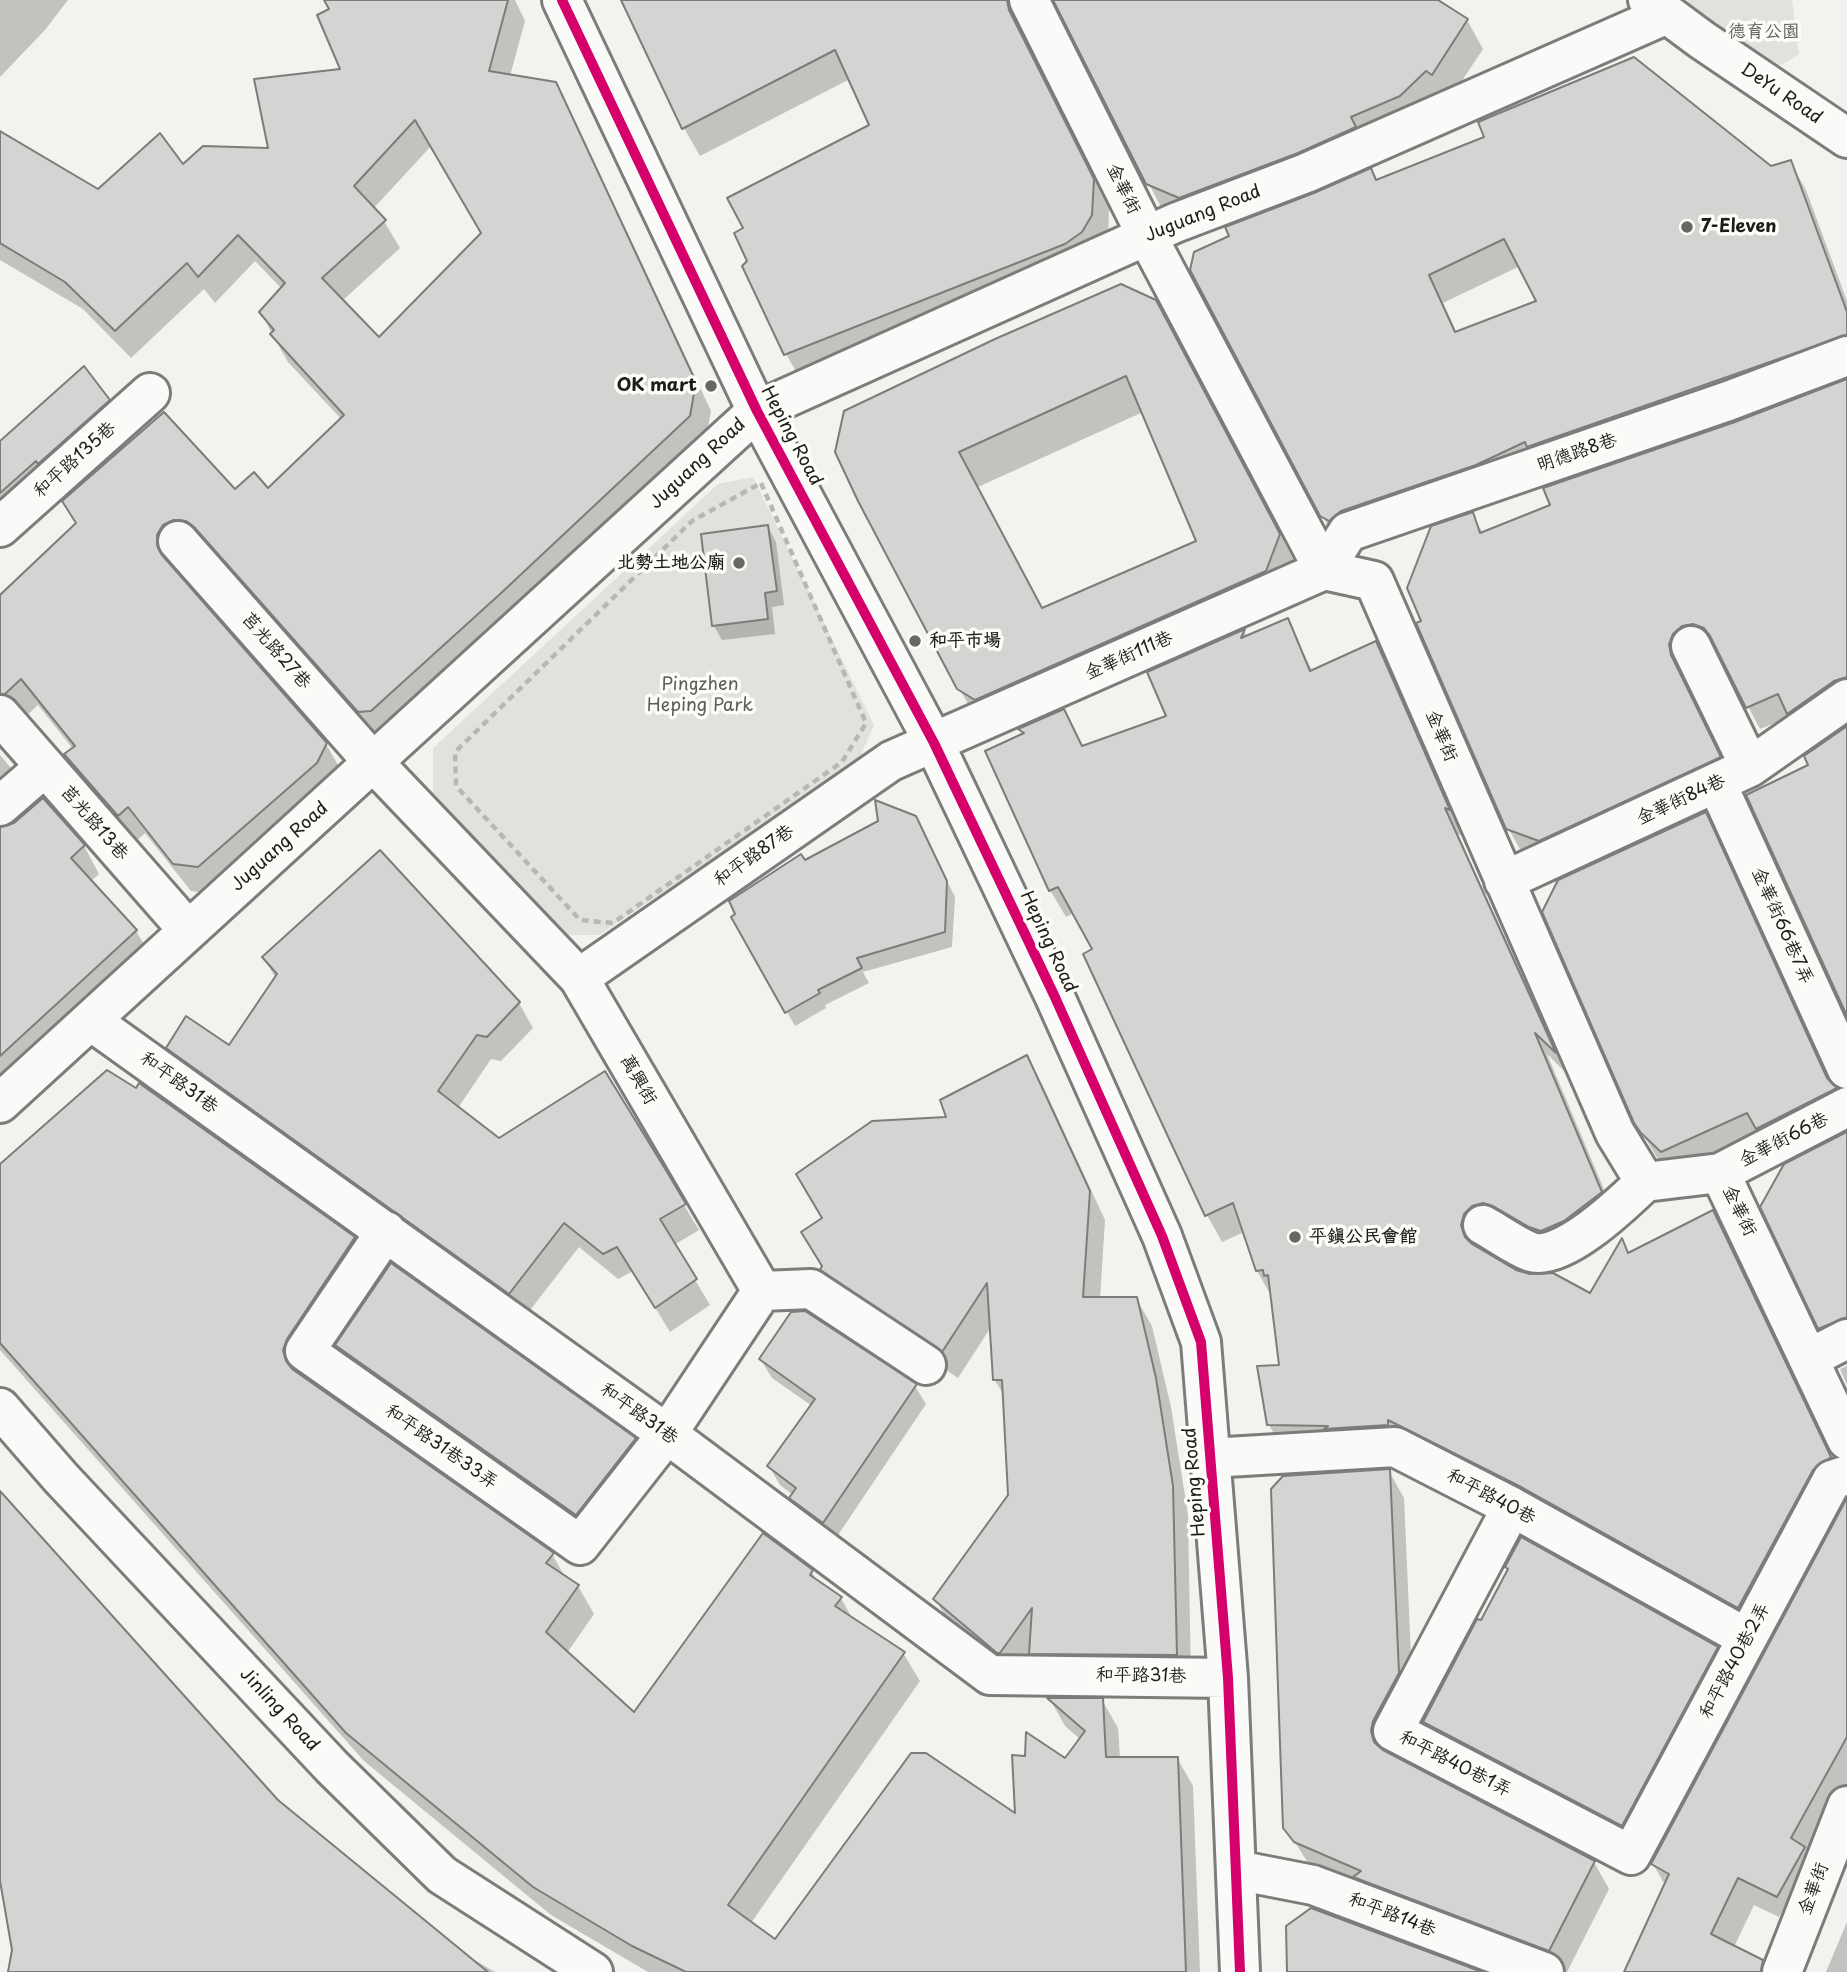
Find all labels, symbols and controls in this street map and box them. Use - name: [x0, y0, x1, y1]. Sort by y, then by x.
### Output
- park label: 德育公園: [1728, 21, 1800, 43]
- street label: DeYu Road: [1736, 59, 1826, 129]
- street label: 金華街: [1101, 160, 1145, 218]
- street label: Juguang Road: [1142, 181, 1264, 247]
- place label: 7-Eleven: [1701, 216, 1776, 238]
- marker: 7-Eleven: [1679, 219, 1695, 235]
- place label: OK mart: [617, 375, 697, 397]
- marker: OK mart: [703, 378, 719, 394]
- street label: Heping Road: [756, 383, 826, 489]
- street label: Juguang Road: [646, 414, 750, 514]
- street label: 和平路135巷: [29, 417, 121, 503]
- street label: 明德路8巷: [1534, 429, 1620, 477]
- place label: 北勢土地公廟: [617, 552, 725, 574]
- marker: 北勢土地公廟: [731, 555, 747, 571]
- street label: 莒光路27巷: [237, 608, 315, 694]
- street label: 金華街111巷: [1082, 627, 1176, 685]
- place label: 和平市場: [929, 630, 1001, 652]
- marker: 和平市場: [907, 633, 923, 649]
- park label: Pingzhen Heping Park: [647, 674, 753, 716]
- street label: 金華街: [1421, 707, 1461, 765]
- street label: 金華街84巷: [1633, 770, 1729, 830]
- street label: 莒光路13巷: [56, 781, 132, 865]
- street label: Juguang Road: [227, 798, 333, 896]
- street label: 和平路87巷: [710, 821, 798, 891]
- street label: 金華街66巷7弄: [1747, 864, 1817, 988]
- street label: Heping Road: [1015, 888, 1081, 996]
- street label: 和平路31巷: [136, 1048, 222, 1118]
- street label: 萬興街: [615, 1051, 661, 1109]
- street label: 金華街66巷: [1736, 1108, 1832, 1172]
- street label: 金華街: [1717, 1182, 1761, 1240]
- place label: 平鎮公民會館: [1309, 1226, 1417, 1248]
- marker: 平鎮公民會館: [1287, 1229, 1303, 1245]
- street label: 和平路31巷: [596, 1379, 682, 1449]
- street label: 和平路31巷33弄: [381, 1400, 501, 1494]
- street label: Heping Road: [1179, 1426, 1211, 1538]
- street label: 和平路40巷: [1443, 1465, 1539, 1529]
- street label: 和平路40巷2弄: [1695, 1600, 1775, 1722]
- street label: Jinling Road: [235, 1664, 323, 1756]
- street label: 和平路31巷: [1095, 1664, 1187, 1688]
- street label: 和平路40巷1弄: [1395, 1726, 1515, 1802]
- street label: 金華街: [1794, 1860, 1834, 1918]
- street label: 和平路14巷: [1345, 1888, 1439, 1942]

